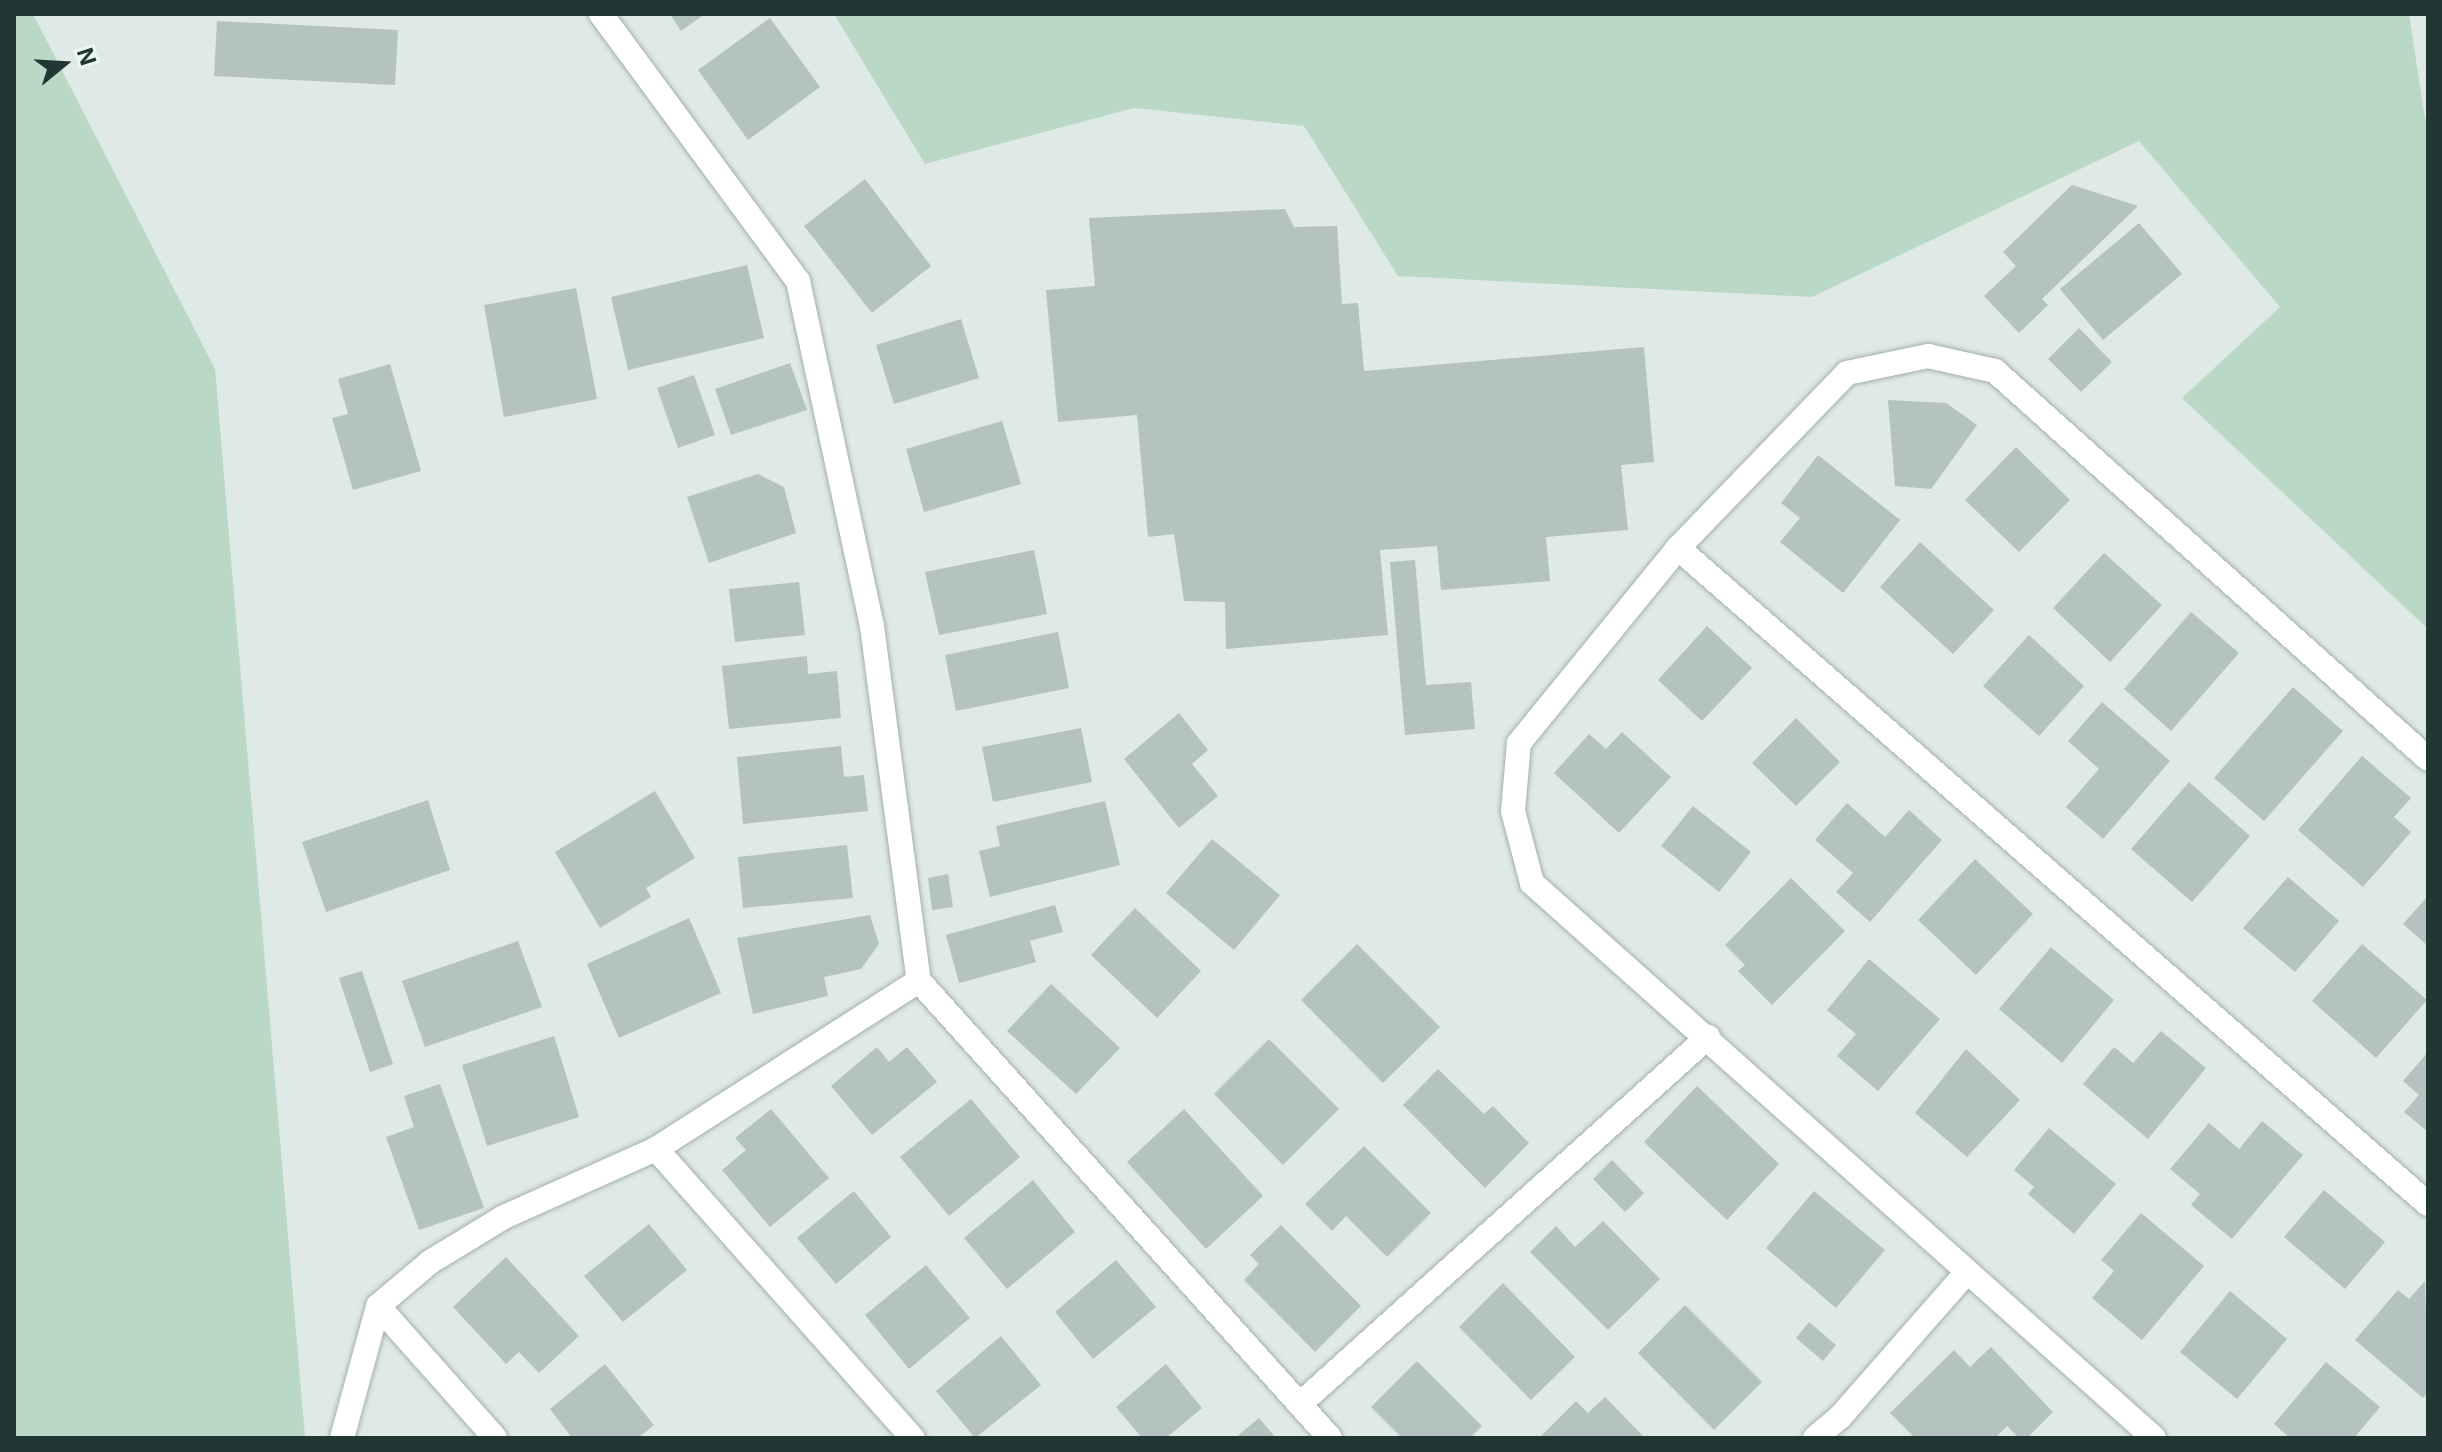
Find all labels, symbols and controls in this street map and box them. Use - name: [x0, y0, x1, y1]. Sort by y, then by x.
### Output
- north arrow: [24, 24, 104, 104]
- text: N: [72, 45, 102, 69]

